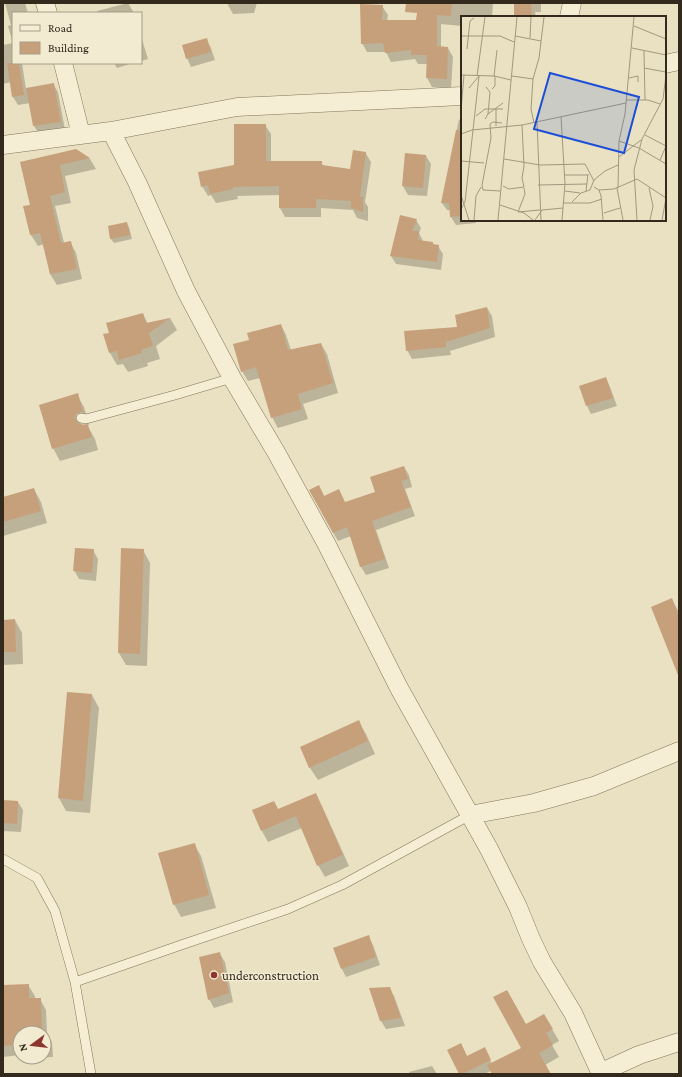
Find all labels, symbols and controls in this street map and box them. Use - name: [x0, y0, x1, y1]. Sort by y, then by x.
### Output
- legend: [12, 12, 142, 64]
- inset map: [461, 16, 666, 221]
- text: Road: [48, 21, 73, 35]
- text: Building: [48, 41, 89, 55]
- place label: underconstruction: [222, 968, 319, 983]
- marker: underconstruction: [209, 970, 219, 980]
- north arrow: [12, 1025, 52, 1065]
- text: N: [15, 1042, 29, 1053]

